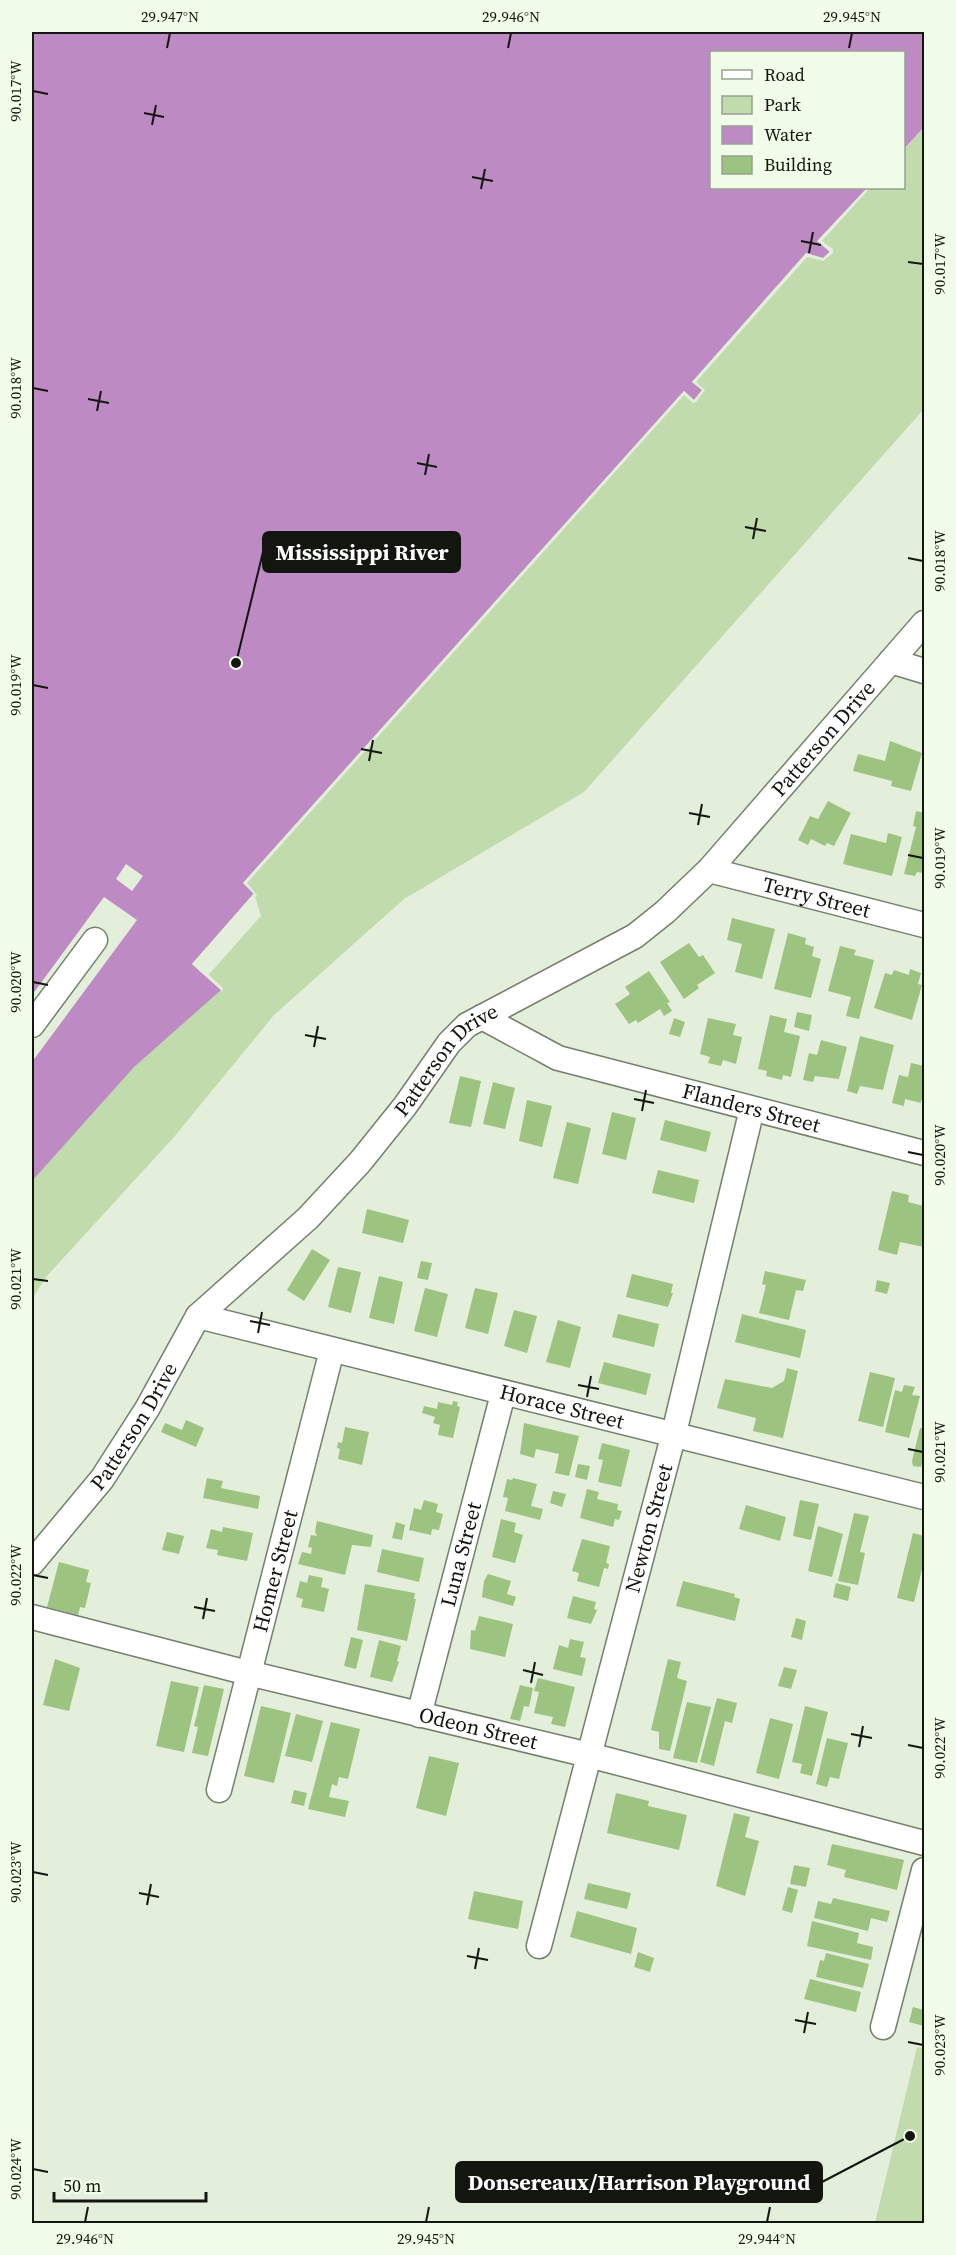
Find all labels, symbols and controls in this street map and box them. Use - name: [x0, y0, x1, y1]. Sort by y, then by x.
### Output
- text: 29.947°N: [141, 6, 199, 27]
- text: 29.946°N: [482, 6, 540, 27]
- text: 29.945°N: [823, 6, 881, 27]
- legend: [710, 51, 905, 189]
- text: 90.017°W: [5, 60, 26, 122]
- text: Road: [764, 62, 805, 87]
- text: Park: [764, 92, 801, 117]
- text: Water: [764, 122, 812, 147]
- text: Building: [764, 152, 832, 177]
- text: 90.017°W: [929, 233, 950, 295]
- text: 90.018°W: [5, 357, 26, 419]
- text: 90.018°W: [929, 530, 950, 592]
- callout: Mississippi River: [263, 532, 460, 572]
- text: Mississippi River: [275, 537, 449, 567]
- text: 90.019°W: [5, 654, 26, 716]
- street label: Patterson Drive: [764, 674, 882, 803]
- text: 90.019°W: [929, 827, 950, 889]
- street label: Terry Street: [760, 869, 874, 925]
- text: 90.020°W: [5, 951, 26, 1013]
- street label: Patterson Drive: [387, 996, 503, 1122]
- street label: Flanders Street: [679, 1076, 824, 1139]
- text: 90.020°W: [929, 1124, 950, 1186]
- text: 90.021°W: [5, 1248, 26, 1310]
- street label: Patterson Drive: [83, 1357, 184, 1496]
- street label: Horace Street: [497, 1377, 627, 1436]
- text: 90.021°W: [929, 1421, 950, 1483]
- street label: Newton Street: [618, 1460, 679, 1596]
- street label: Luna Street: [433, 1499, 488, 1610]
- street label: Homer Street: [245, 1506, 304, 1635]
- text: 90.022°W: [5, 1544, 26, 1606]
- street label: Odeon Street: [416, 1700, 541, 1756]
- text: 90.022°W: [929, 1717, 950, 1779]
- text: 90.023°W: [5, 1841, 26, 1903]
- text: 90.023°W: [929, 2014, 950, 2076]
- text: 90.024°W: [5, 2138, 26, 2200]
- callout: Donsereaux/Harrison Playground: [456, 2162, 822, 2202]
- scale bar: [54, 2165, 206, 2203]
- text: Donsereaux/Harrison Playground: [468, 2167, 810, 2197]
- text: 50 m: [63, 2173, 101, 2198]
- text: 29.946°N: [56, 2228, 114, 2249]
- text: 29.945°N: [397, 2228, 455, 2249]
- text: 29.944°N: [738, 2228, 796, 2249]

